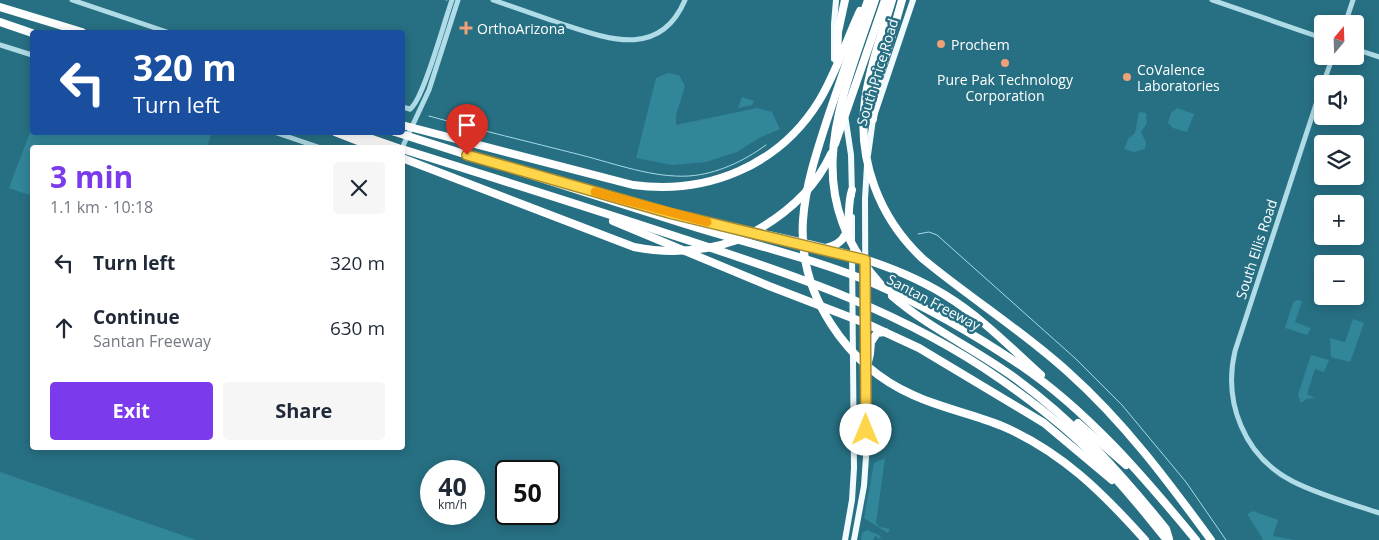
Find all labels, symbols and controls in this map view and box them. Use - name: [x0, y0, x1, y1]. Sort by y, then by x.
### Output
- north arrow: [1314, 15, 1364, 65]
- map controls: [1314, 15, 1364, 305]
- street label: South Price Road: [852, 16, 902, 128]
- place label: OrthoArizona: [477, 19, 565, 38]
- marker: OrthoArizona: [459, 21, 473, 35]
- place label: Prochem: [951, 35, 1010, 54]
- marker: Prochem: [935, 38, 947, 50]
- text: 320 m: [133, 44, 237, 91]
- icon: left: [50, 50, 115, 115]
- marker: Pure Pak Technology Corporation: [999, 57, 1011, 69]
- place label: CoValence Laboratories: [1137, 60, 1220, 95]
- place label: Pure Pak Technology Corporation: [937, 70, 1074, 105]
- marker: CoValence Laboratories: [1121, 71, 1133, 83]
- button: sound: [1314, 75, 1364, 125]
- text: Turn left: [133, 89, 220, 119]
- pin: [446, 104, 488, 155]
- icon: arrive: [453, 111, 481, 139]
- button: layers: [1314, 135, 1364, 185]
- text: 3 min: [50, 156, 133, 197]
- button: close: [333, 162, 385, 214]
- button: +: [1314, 195, 1364, 245]
- text: 1.1 km · 10:18: [50, 196, 153, 218]
- street label: South Ellis Road: [1231, 197, 1281, 301]
- icon: left: [50, 249, 78, 277]
- text: Turn left: [93, 250, 175, 276]
- text: 320 m: [330, 250, 385, 276]
- button: −: [1314, 255, 1364, 305]
- street label: Santan Freeway: [884, 269, 985, 335]
- text: Continue: [93, 304, 180, 330]
- icon: ahead: [50, 314, 78, 342]
- text: 630 m: [330, 315, 385, 341]
- text: Santan Freeway: [93, 330, 211, 352]
- button: Exit: [50, 382, 213, 440]
- button: Share: [223, 382, 385, 440]
- position arrow: [839, 403, 891, 455]
- speed limit sign: 50: [495, 460, 560, 525]
- text: 40: [438, 469, 467, 503]
- text: km/h: [438, 496, 467, 513]

